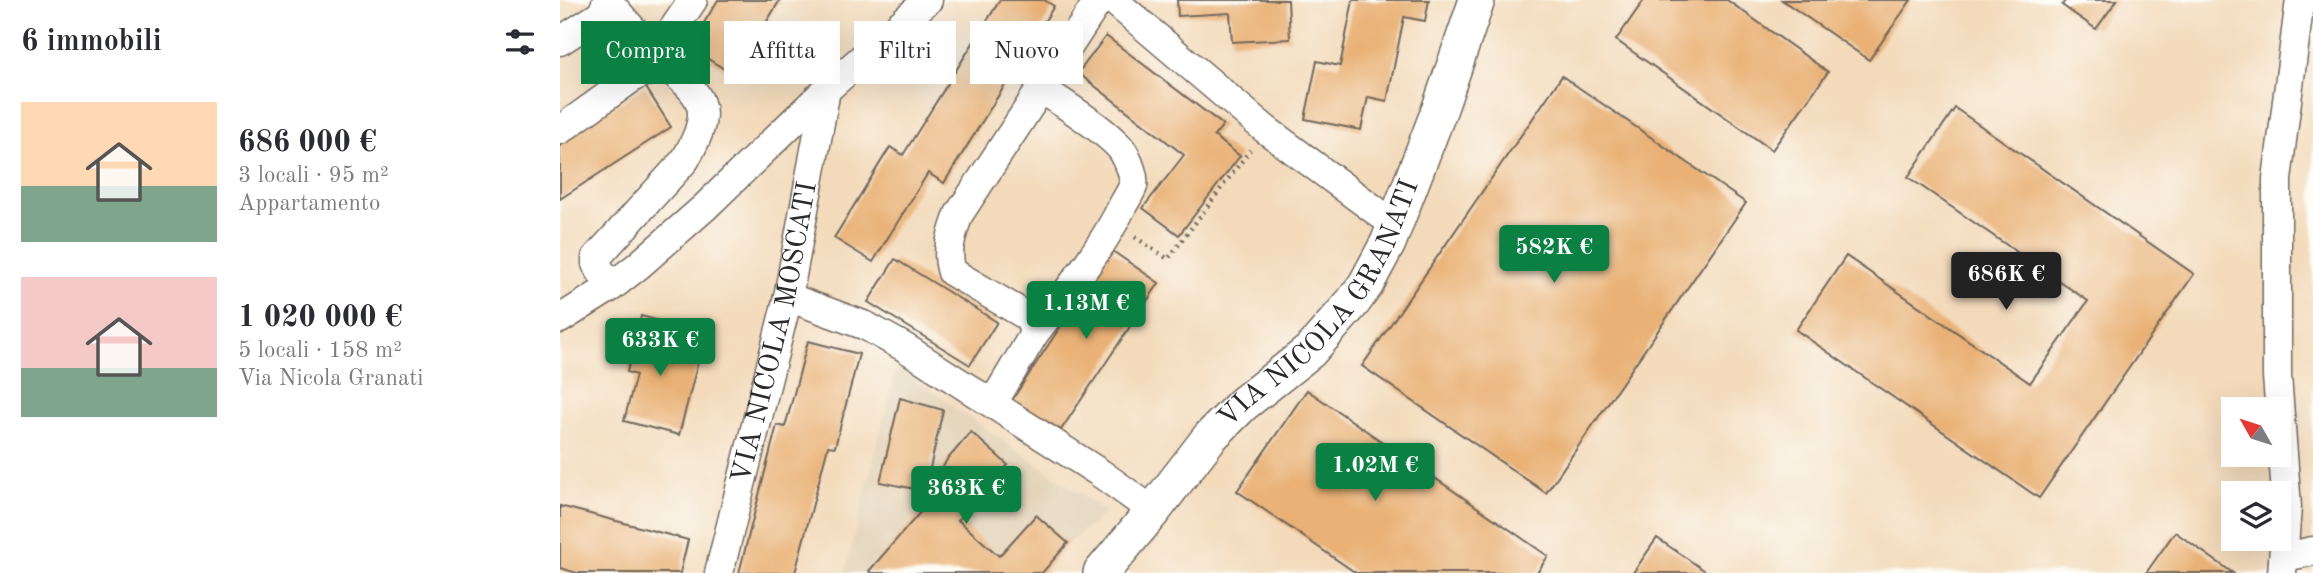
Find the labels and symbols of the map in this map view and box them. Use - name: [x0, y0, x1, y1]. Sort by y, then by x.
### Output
- street label: VIA NICOLA GRANATI: [1214, 176, 1425, 433]
- street label: VIA NICOLA MOSCATI: [728, 180, 823, 486]
- pin: 582K €: [1497, 226, 1611, 285]
- pin: 686K €: [1949, 252, 2063, 312]
- pin: 1.13M €: [1021, 282, 1151, 341]
- pin: 633K €: [603, 318, 717, 378]
- north arrow: [2221, 397, 2291, 467]
- pin: 1.02M €: [1310, 444, 1440, 503]
- pin: 363K €: [909, 466, 1023, 526]

